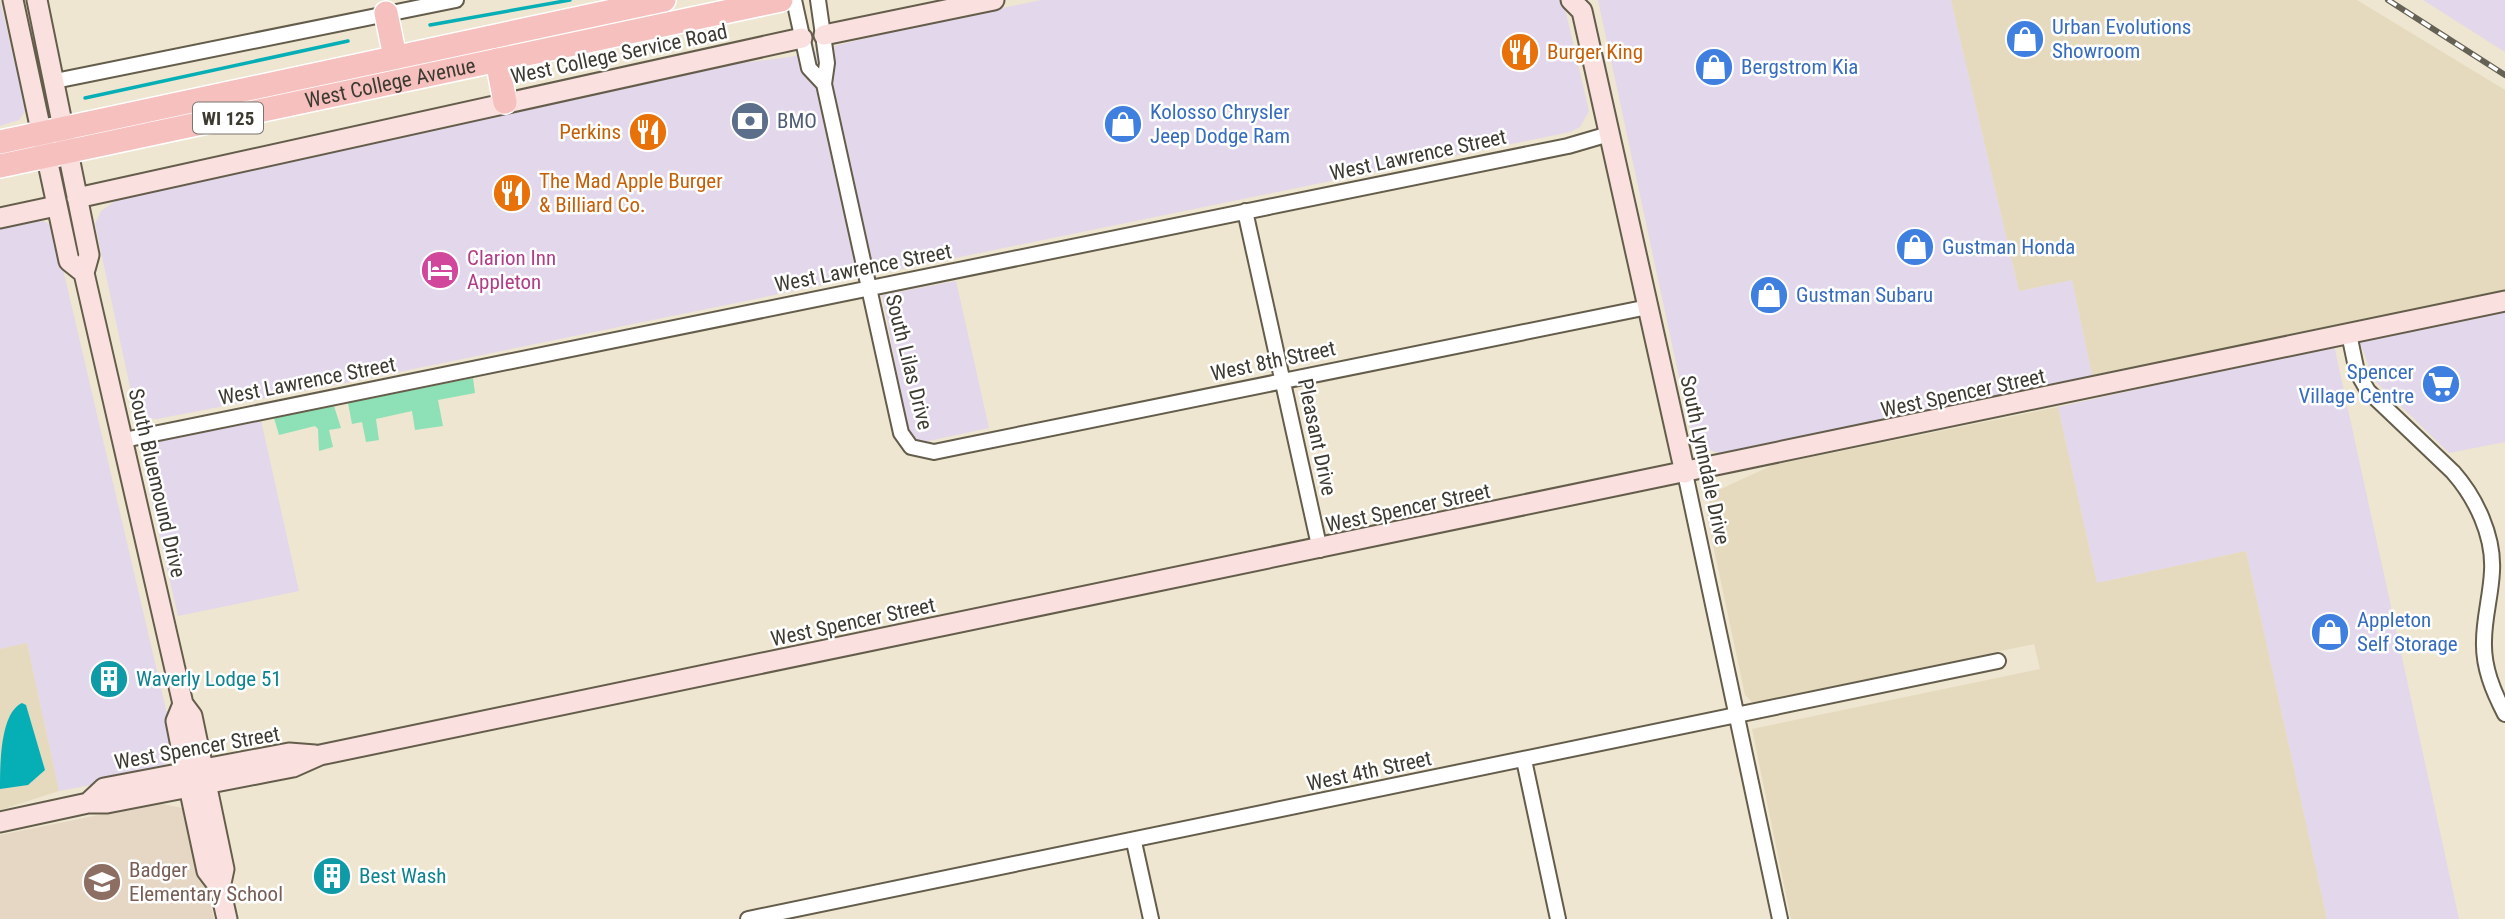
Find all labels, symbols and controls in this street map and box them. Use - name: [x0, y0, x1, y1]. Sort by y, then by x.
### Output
- place label: Urban Evolutions Showroom: [2052, 15, 2191, 63]
- shop icon: Urban Evolutions Showroom: [2004, 18, 2046, 60]
- street label: West College Service Road: [509, 19, 729, 89]
- restaurant icon: Burger King: [1499, 31, 1541, 73]
- place label: Burger King: [1547, 40, 1643, 64]
- shop icon: Bergstrom Kia: [1693, 46, 1735, 88]
- street label: West College Avenue: [303, 53, 478, 113]
- place label: Bergstrom Kia: [1741, 55, 1858, 79]
- bank icon: BMO: [729, 100, 771, 142]
- place label: Kolosso Chrysler Jeep Dodge Ram: [1150, 100, 1290, 148]
- road number: WI 125: [193, 102, 263, 134]
- shop icon: Kolosso Chrysler Jeep Dodge Ram: [1102, 103, 1144, 145]
- place label: BMO: [777, 109, 817, 133]
- restaurant icon: Perkins: [627, 111, 669, 153]
- place label: Perkins: [559, 120, 621, 144]
- street label: West Lawrence Street: [1328, 125, 1508, 185]
- place label: The Mad Apple Burger & Billiard Co.: [539, 169, 723, 217]
- restaurant icon: The Mad Apple Burger & Billiard Co.: [491, 172, 533, 214]
- shop icon: Gustman Honda: [1894, 226, 1936, 268]
- place label: Gustman Honda: [1942, 235, 2075, 259]
- street label: West Lawrence Street: [773, 239, 953, 297]
- place label: Clarion Inn Appleton: [467, 246, 556, 294]
- hotel icon: Clarion Inn Appleton: [419, 249, 461, 291]
- shop icon: Gustman Subaru: [1748, 274, 1790, 316]
- place label: Gustman Subaru: [1796, 283, 1933, 307]
- street label: South Lilas Drive: [881, 292, 937, 432]
- street label: West 8th Street: [1208, 336, 1338, 386]
- street label: West Lawrence Street: [217, 352, 397, 410]
- place label: Spencer Village Centre: [2299, 360, 2414, 408]
- supermarket icon: Spencer Village Centre: [2420, 363, 2462, 405]
- street label: West Spencer Street: [1879, 364, 2047, 422]
- street label: South Lynndale Drive: [1675, 373, 1735, 547]
- street label: Pleasant Drive: [1293, 376, 1341, 498]
- street label: South Bluemound Drive: [124, 386, 190, 580]
- street label: West Spencer Street: [1324, 479, 1492, 537]
- street label: West Spencer Street: [769, 593, 937, 651]
- place label: Appleton Self Storage: [2357, 608, 2458, 656]
- shop icon: Appleton Self Storage: [2309, 611, 2351, 653]
- building icon: Waverly Lodge 51: [88, 658, 130, 700]
- place label: Waverly Lodge 51: [136, 667, 282, 691]
- street label: West Spencer Street: [113, 722, 281, 774]
- street label: West 4th Street: [1304, 746, 1434, 796]
- building icon: Best Wash: [311, 855, 353, 897]
- place label: Badger Elementary School: [129, 858, 283, 906]
- school or university icon: Badger Elementary School: [81, 861, 123, 903]
- place label: Best Wash: [359, 864, 446, 888]

